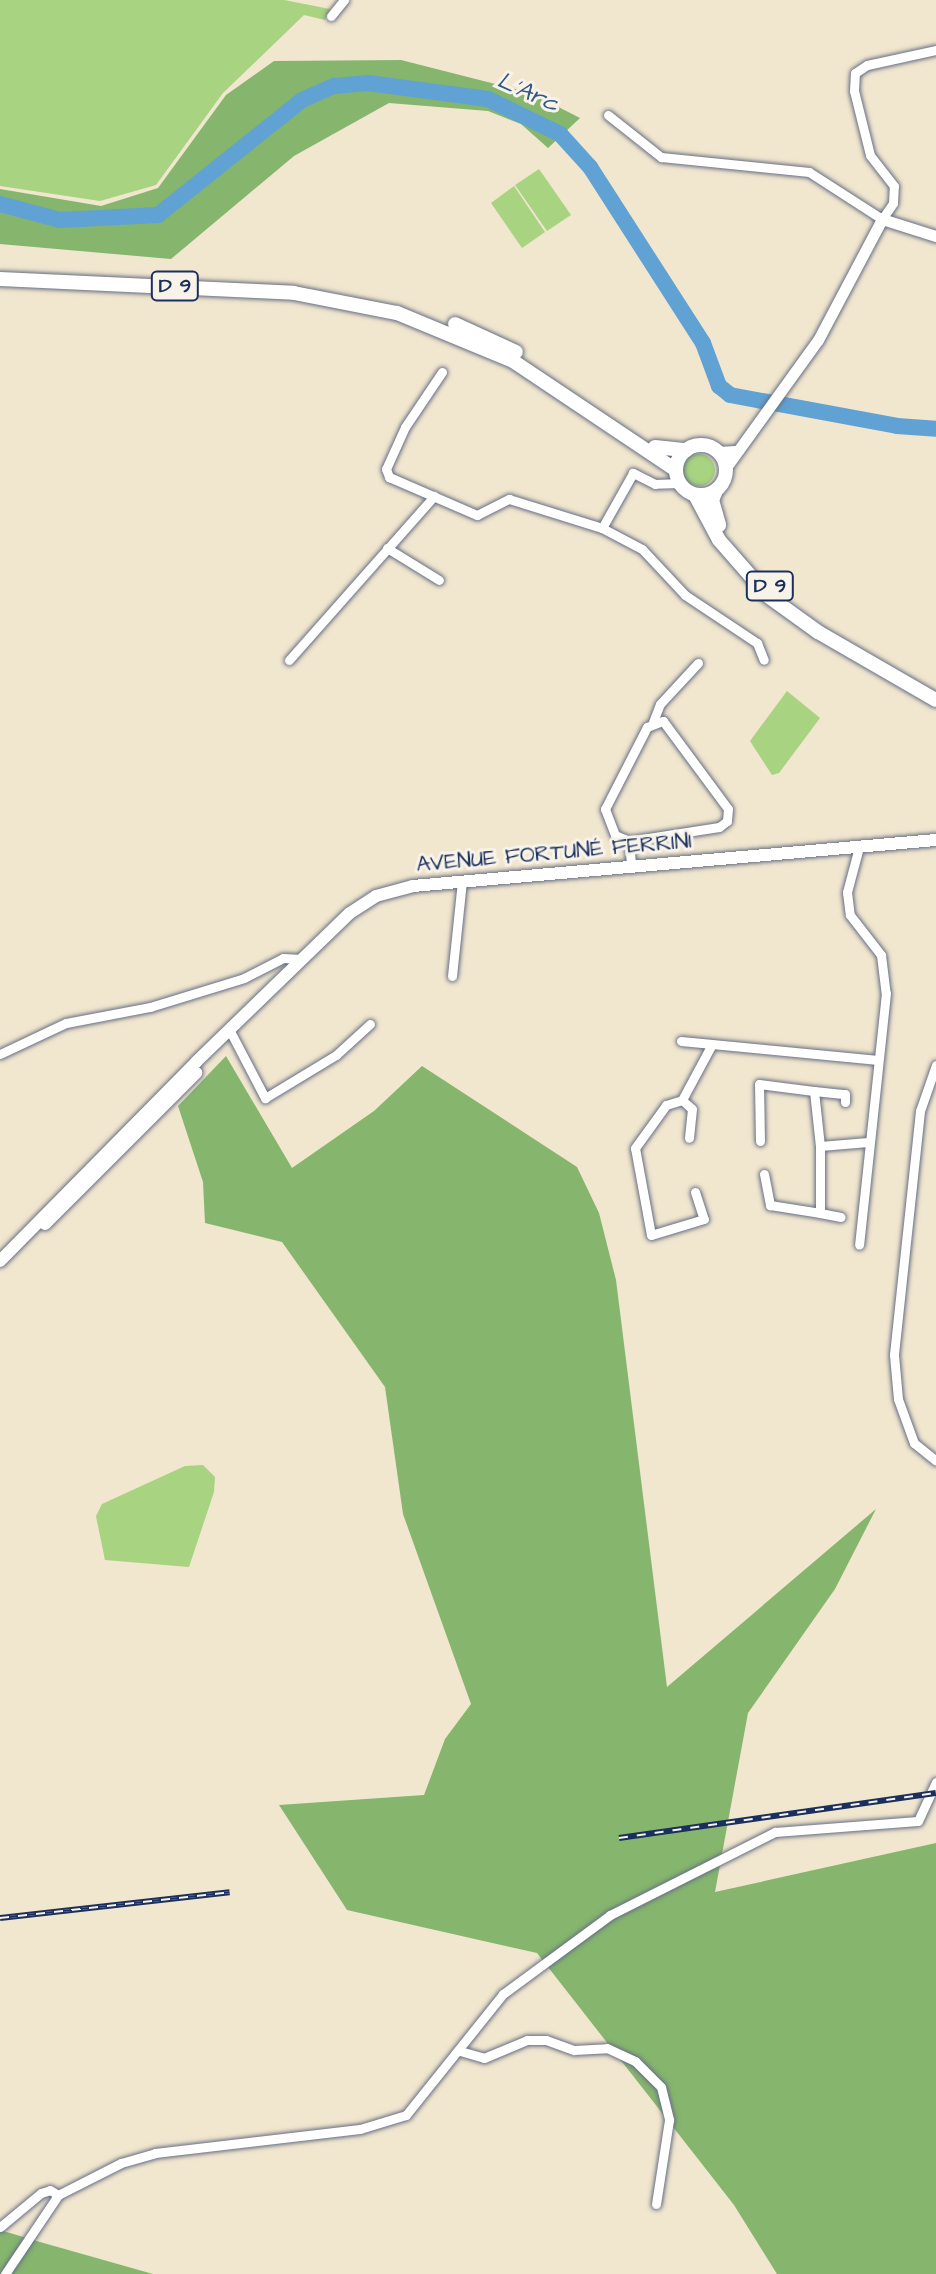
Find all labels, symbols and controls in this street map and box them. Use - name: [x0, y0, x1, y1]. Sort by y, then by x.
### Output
- water label: L'Arc: [493, 67, 563, 119]
- road number: D 9: [149, 270, 201, 302]
- road number: D 9: [744, 570, 796, 602]
- street label: AVENUE FORTUNÉ FERRINI: [415, 828, 693, 878]

